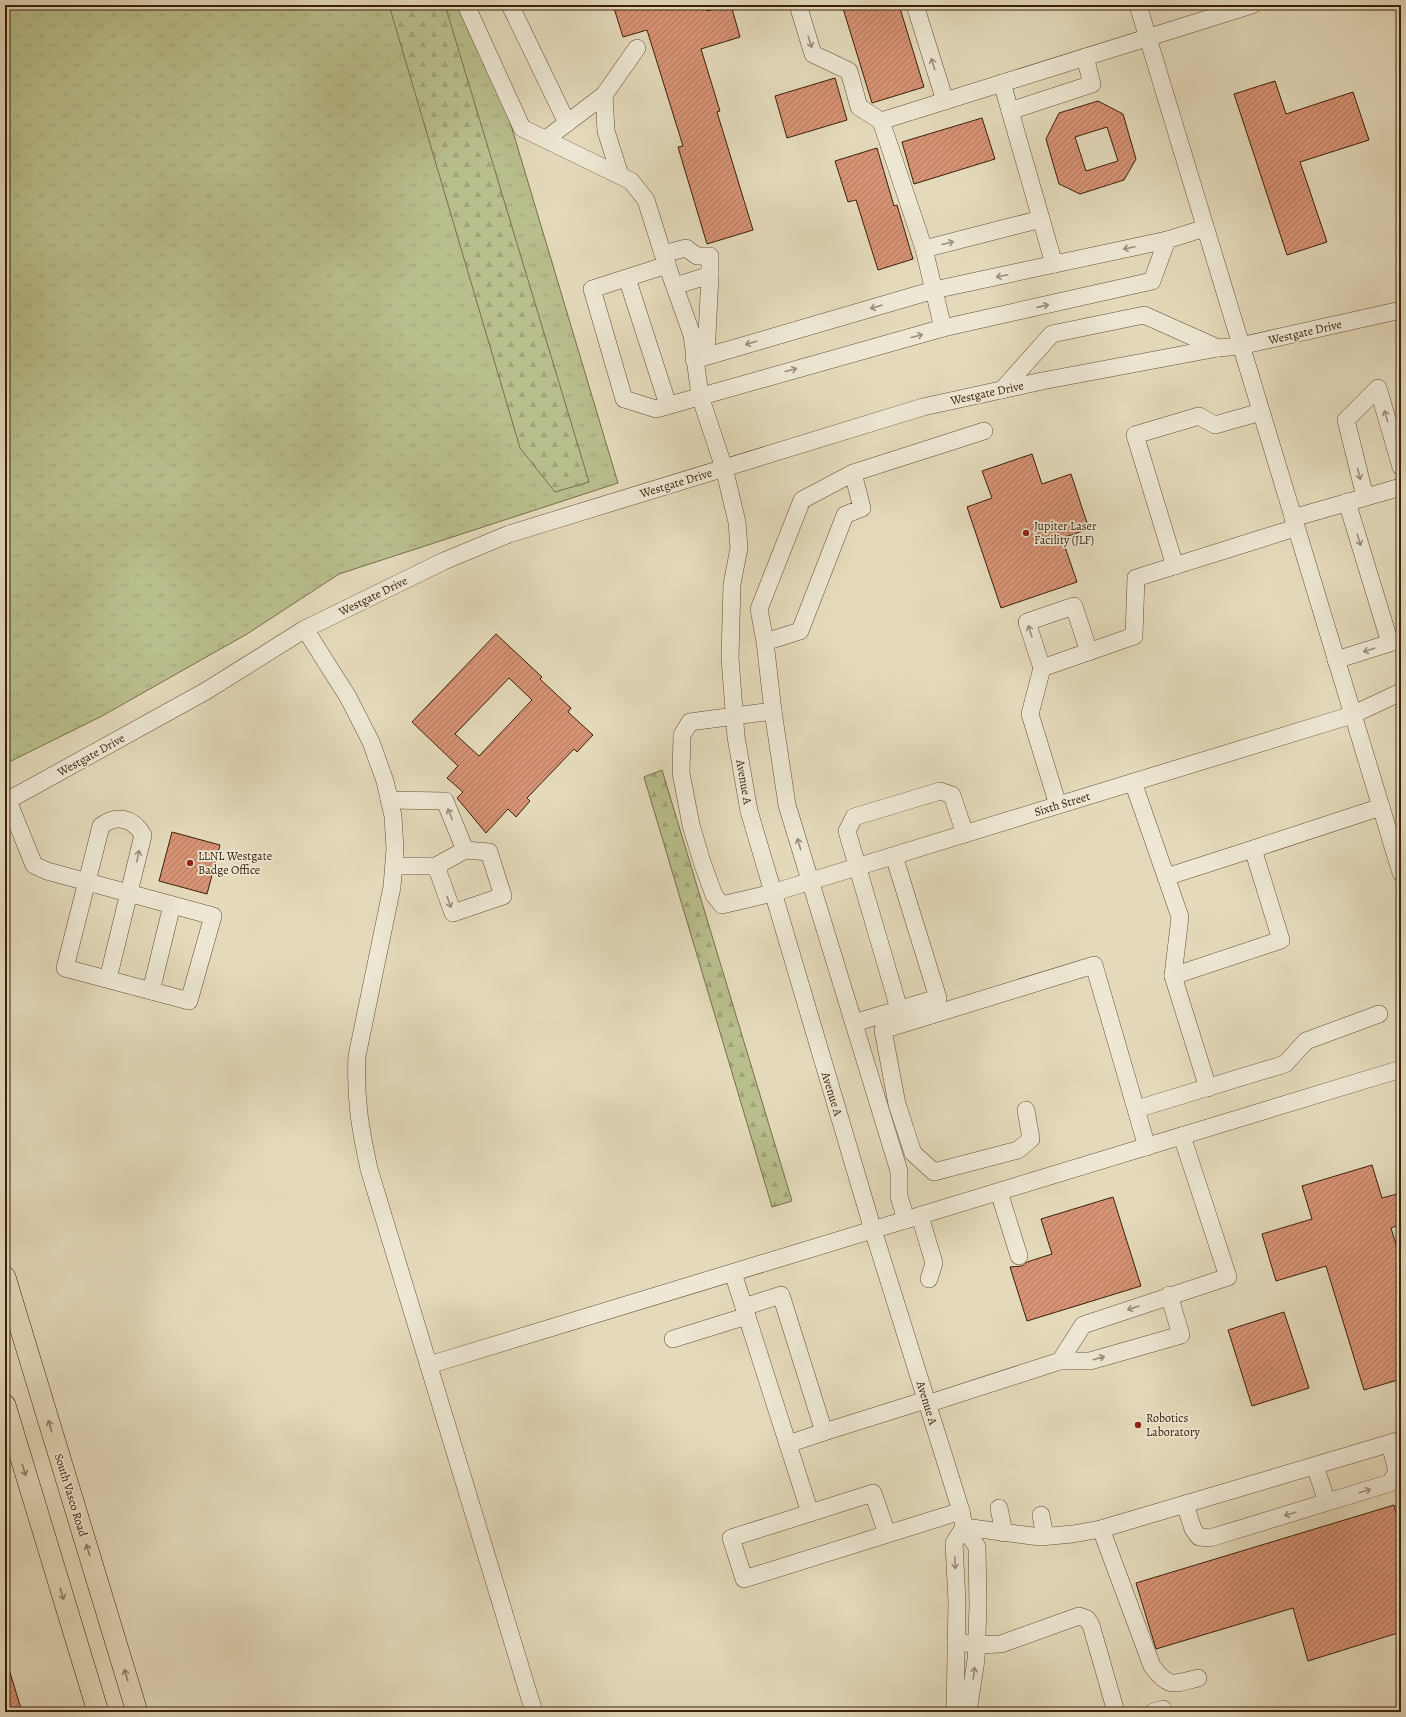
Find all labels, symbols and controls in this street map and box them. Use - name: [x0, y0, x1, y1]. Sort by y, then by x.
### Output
- one-way arrow: [807, 35, 814, 48]
- one-way arrow: [929, 58, 936, 71]
- one-way arrow: [941, 239, 954, 246]
- one-way arrow: [1123, 244, 1136, 252]
- one-way arrow: [996, 272, 1009, 280]
- one-way arrow: [1036, 301, 1049, 309]
- one-way arrow: [870, 304, 883, 311]
- street label: Westgate Drive: [1266, 316, 1343, 348]
- one-way arrow: [910, 331, 923, 339]
- one-way arrow: [745, 340, 758, 347]
- one-way arrow: [785, 366, 798, 373]
- street label: Westgate Drive: [948, 377, 1025, 409]
- one-way arrow: [1382, 410, 1389, 423]
- street label: Westgate Drive: [637, 464, 714, 502]
- one-way arrow: [1356, 467, 1364, 480]
- place label: Jupiter Laser Facility (JLF): [1034, 518, 1097, 548]
- marker: Jupiter Laser Facility (JLF): [1021, 528, 1031, 538]
- one-way arrow: [1356, 533, 1363, 546]
- street label: Westgate Drive: [335, 572, 410, 620]
- one-way arrow: [1025, 625, 1033, 637]
- one-way arrow: [1363, 646, 1375, 654]
- street label: Westgate Drive: [54, 730, 127, 781]
- street label: Avenue A: [732, 757, 756, 807]
- street label: Sixth Street: [1032, 788, 1092, 820]
- one-way arrow: [446, 808, 453, 820]
- one-way arrow: [795, 837, 802, 850]
- place label: LLNL Westgate Badge Office: [198, 848, 272, 878]
- one-way arrow: [135, 850, 143, 863]
- marker: LLNL Westgate Badge Office: [185, 858, 195, 868]
- one-way arrow: [446, 896, 453, 909]
- street label: Avenue A: [817, 1069, 847, 1119]
- one-way arrow: [1127, 1305, 1139, 1313]
- one-way arrow: [1092, 1354, 1105, 1361]
- street label: Avenue A: [912, 1378, 942, 1428]
- place label: Robotics Laboratory: [1146, 1410, 1201, 1440]
- one-way arrow: [46, 1420, 53, 1433]
- marker: Robotics Laboratory: [1133, 1420, 1143, 1430]
- street label: South Vasco Road: [51, 1451, 91, 1539]
- one-way arrow: [21, 1463, 28, 1476]
- one-way arrow: [1358, 1487, 1371, 1494]
- one-way arrow: [1284, 1510, 1296, 1518]
- one-way arrow: [84, 1544, 91, 1557]
- one-way arrow: [952, 1556, 959, 1569]
- one-way arrow: [59, 1587, 66, 1600]
- one-way arrow: [970, 1667, 978, 1680]
- one-way arrow: [122, 1668, 129, 1681]

